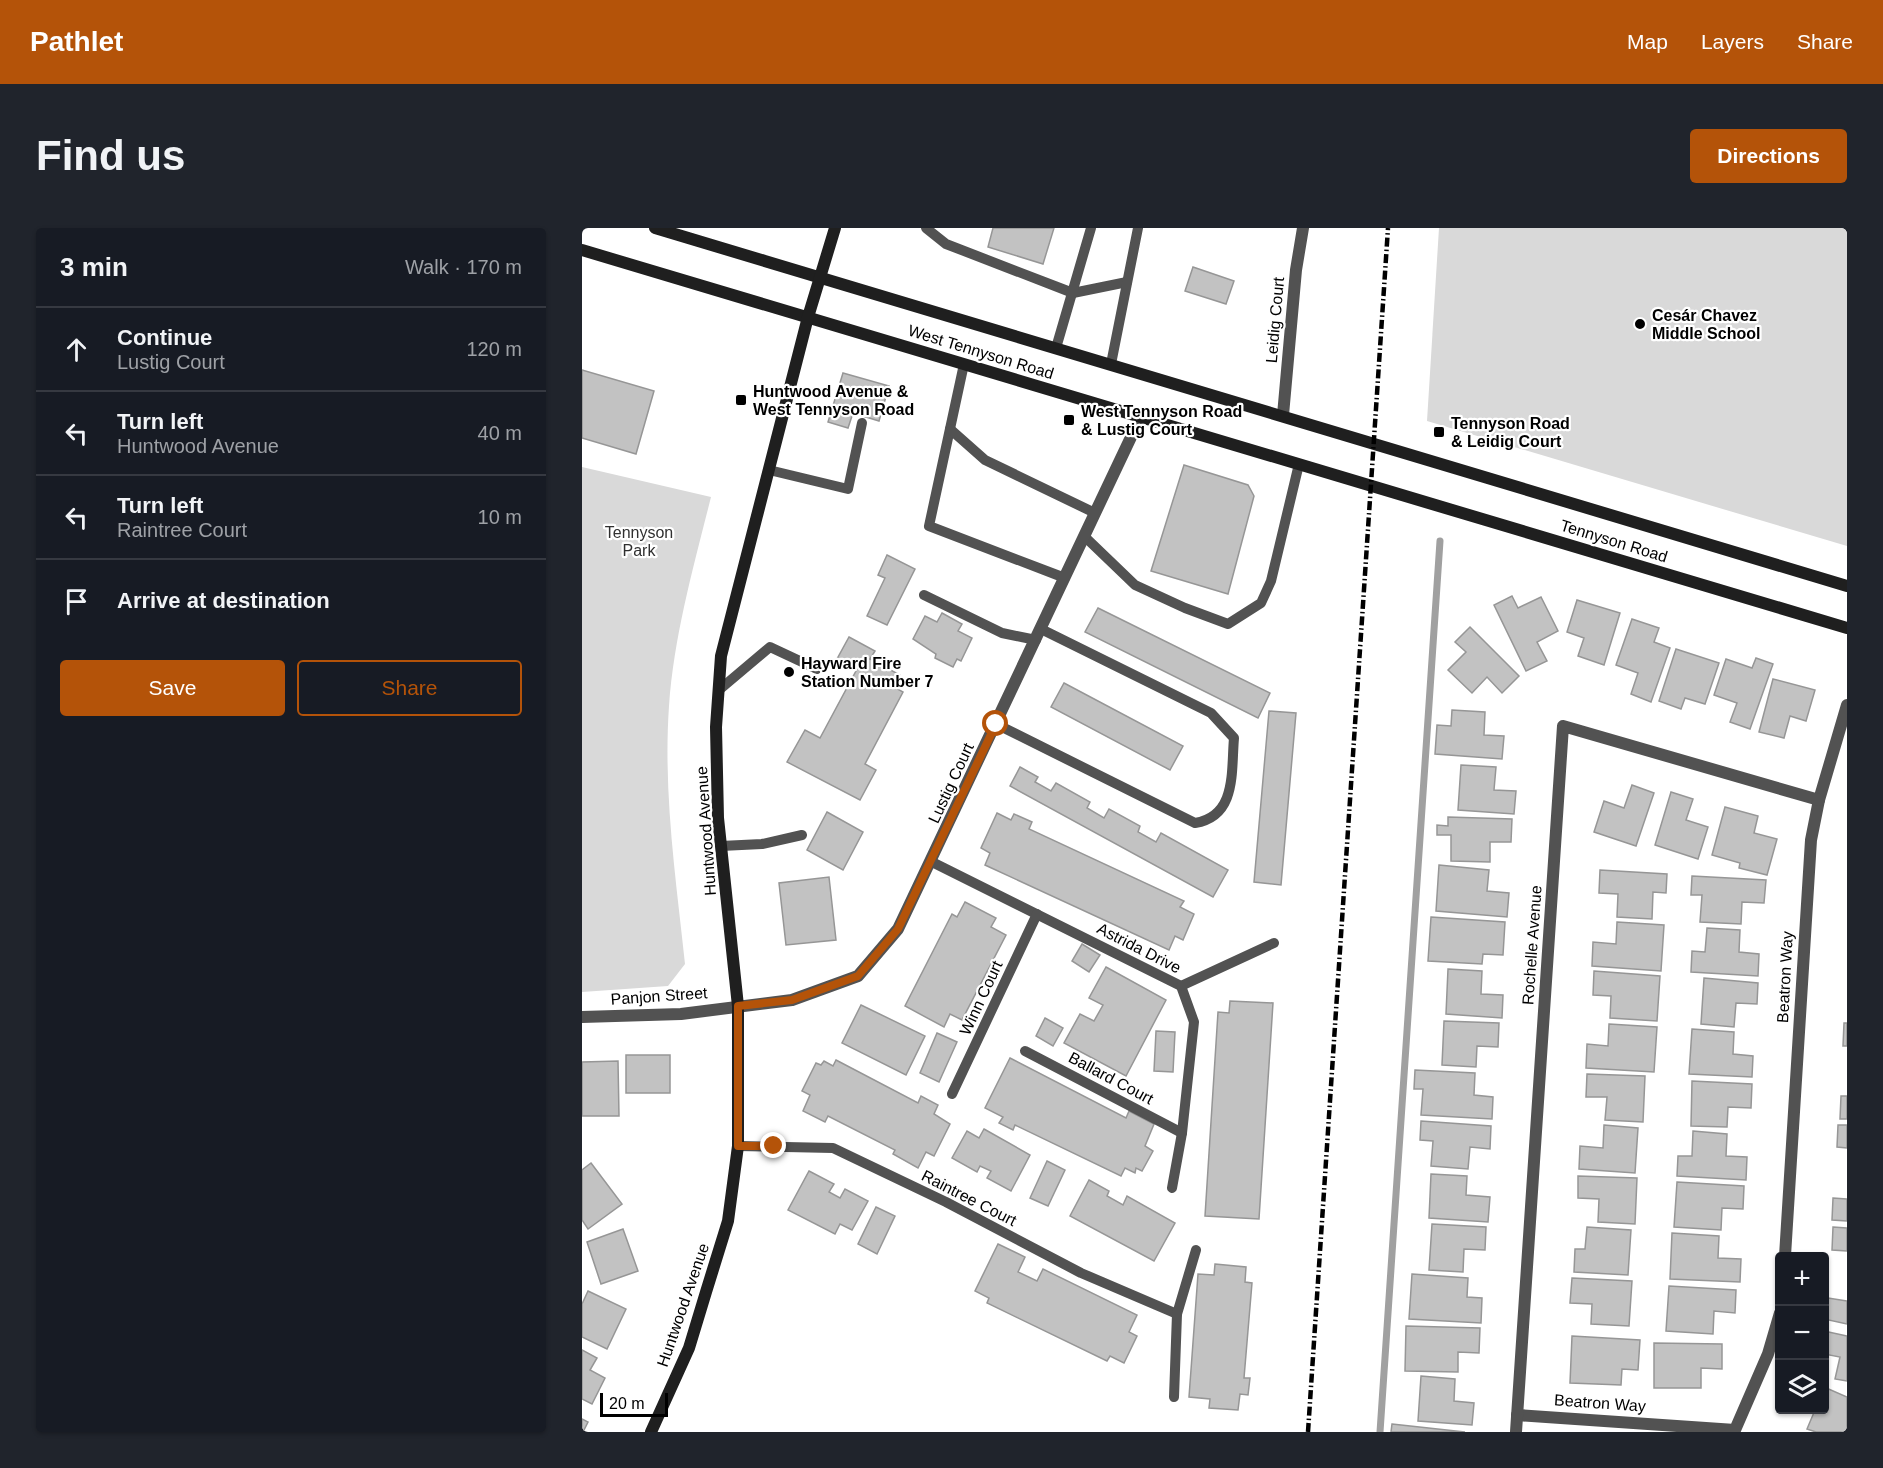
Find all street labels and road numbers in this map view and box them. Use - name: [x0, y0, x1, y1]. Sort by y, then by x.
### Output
- street label: Leidig Court: [1263, 276, 1287, 364]
- street label: West Tennyson Road: [906, 322, 1056, 382]
- street label: Tennyson Road: [1558, 517, 1670, 565]
- street label: Lustig Court: [925, 740, 977, 826]
- street label: Huntwood Avenue: [693, 766, 719, 896]
- street label: Rochelle Avenue: [1519, 885, 1545, 1005]
- street label: Astrida Drive: [1094, 920, 1184, 976]
- street label: Beatron Way: [1774, 931, 1796, 1023]
- street label: Winn Court: [956, 958, 1006, 1038]
- street label: Panjon Street: [610, 984, 709, 1008]
- street label: Ballard Court: [1066, 1049, 1157, 1108]
- street label: Raintree Court: [919, 1167, 1020, 1229]
- street label: Huntwood Avenue: [654, 1241, 712, 1369]
- street label: Beatron Way: [1554, 1391, 1646, 1415]

